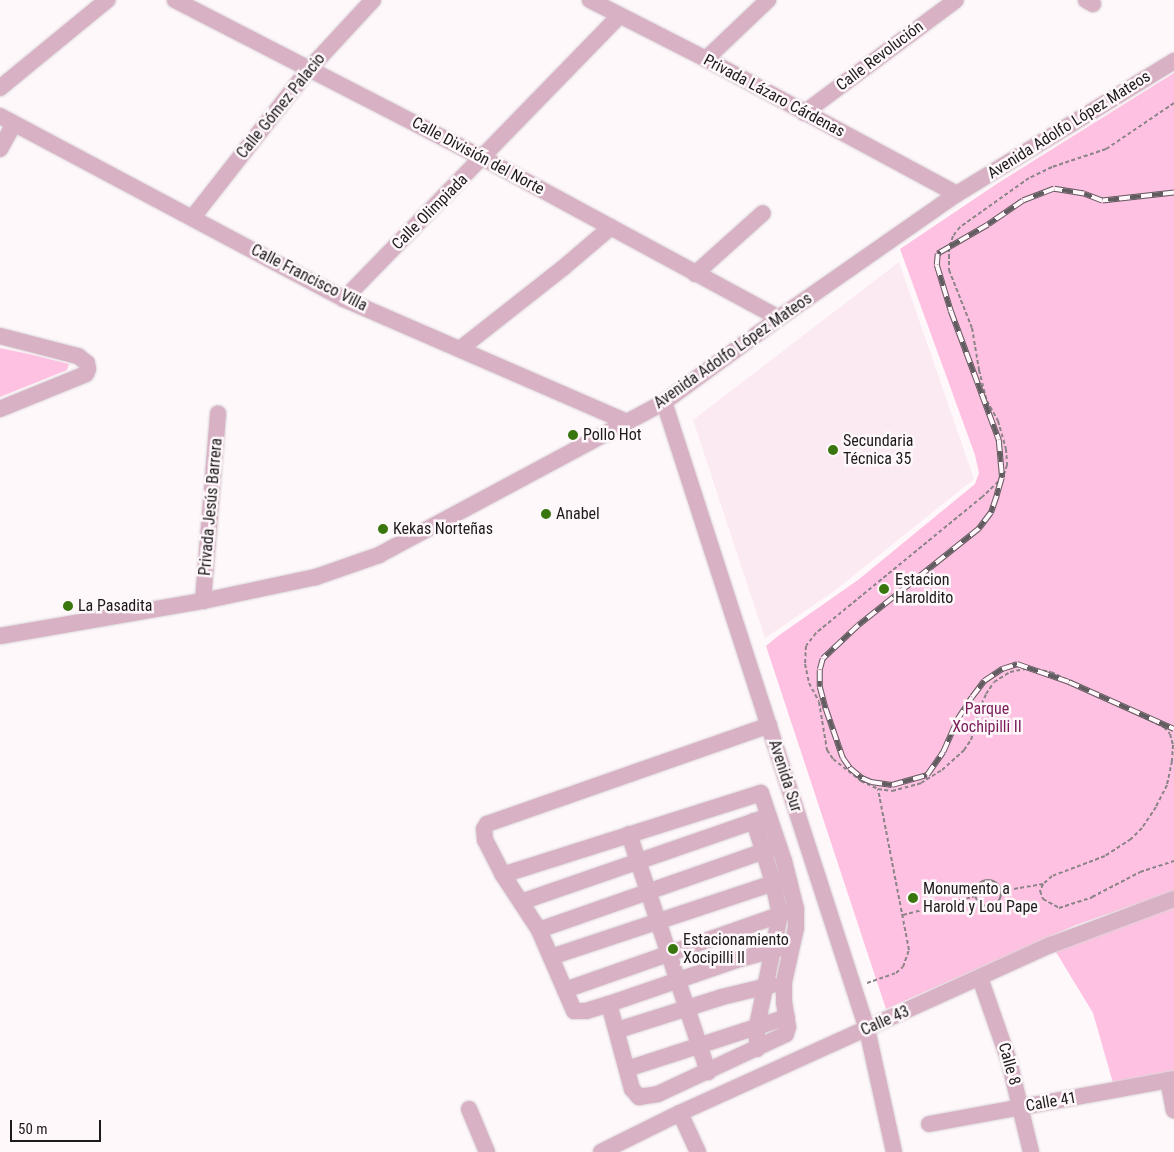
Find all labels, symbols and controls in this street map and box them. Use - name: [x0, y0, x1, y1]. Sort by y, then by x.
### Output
- street label: Calle Revolución: [833, 17, 927, 95]
- street label: Calle Gómez Palacio: [233, 50, 329, 162]
- street label: Privada Lázaro Cárdenas: [700, 51, 848, 141]
- street label: Avenida Adolfo López Mateos: [984, 67, 1154, 183]
- street label: Calle División del Norte: [408, 113, 548, 199]
- street label: Calle Olimpiada: [388, 170, 472, 254]
- street label: Calle Francisco Villa: [248, 240, 370, 316]
- street label: Avenida Adolfo López Mateos: [650, 289, 816, 413]
- place label: Pollo Hot: [583, 425, 642, 445]
- marker: Pollo Hot: [567, 429, 579, 441]
- place label: Secundaria Técnica 35: [843, 431, 913, 469]
- street label: Privada Jesús Barrera: [195, 437, 227, 577]
- marker: Secundaria Técnica 35: [827, 444, 839, 456]
- place label: Anabel: [556, 504, 600, 524]
- marker: Anabel: [540, 508, 552, 520]
- place label: Kekas Norteñas: [393, 519, 493, 539]
- marker: Kekas Norteñas: [377, 523, 389, 535]
- place label: Estacion Haroldito: [895, 570, 953, 608]
- marker: Estacion Haroldito: [877, 582, 891, 596]
- place label: La Pasadita: [78, 596, 152, 616]
- marker: La Pasadita: [62, 600, 74, 612]
- park label: Parque Xochipilli II: [952, 699, 1022, 737]
- street label: Avenida Sur: [764, 738, 806, 814]
- place label: Monumento a Harold y Lou Pape: [923, 879, 1038, 917]
- marker: Monumento a Harold y Lou Pape: [907, 892, 919, 904]
- place label: Estacionamiento Xocipilli II: [683, 930, 789, 968]
- marker: Estacionamiento Xocipilli II: [667, 943, 679, 955]
- street label: Calle 43: [858, 1002, 912, 1040]
- street label: Calle 8: [994, 1041, 1024, 1087]
- street label: Calle 41: [1024, 1088, 1078, 1116]
- scale bar: [12, 1110, 104, 1142]
- text: 50 m: [18, 1120, 48, 1138]

